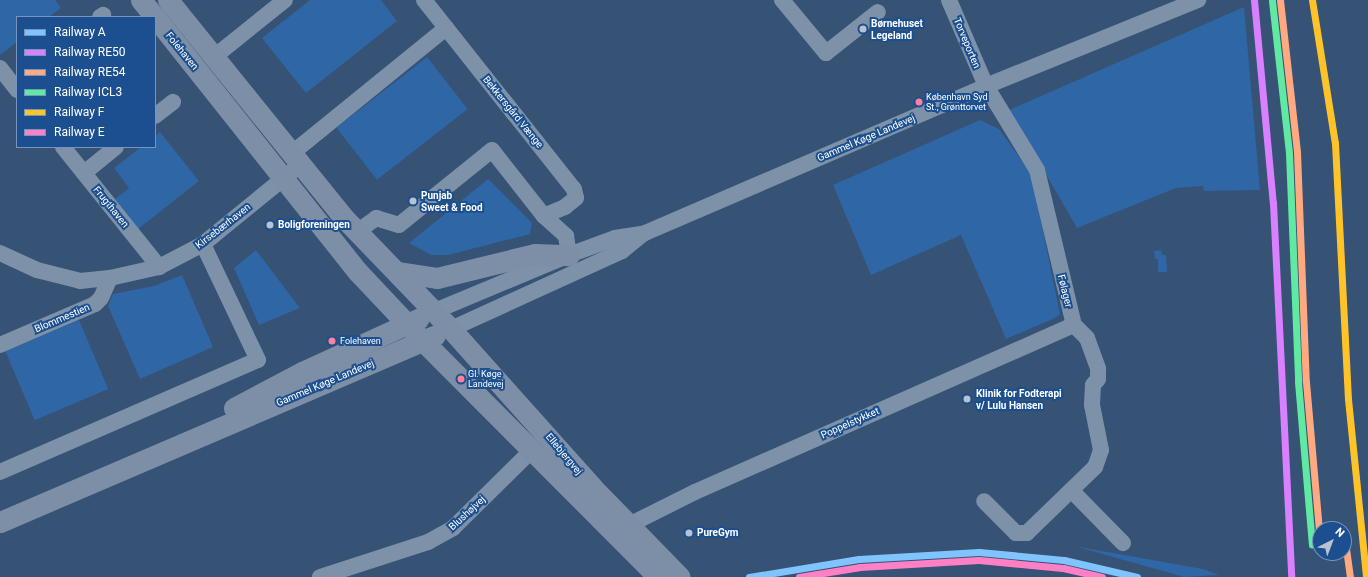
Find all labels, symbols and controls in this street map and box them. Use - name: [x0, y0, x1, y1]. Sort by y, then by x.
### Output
- legend: [16, 16, 156, 148]
- street label: Torveporten: [951, 16, 983, 70]
- place label: Børnehuset Legeland: [871, 17, 923, 40]
- marker: Børnehuset Legeland: [858, 24, 868, 34]
- text: Railway A: [54, 25, 106, 39]
- street label: Folehaven: [163, 30, 201, 72]
- text: Railway RE50: [54, 45, 126, 59]
- text: Railway RE54: [54, 65, 126, 79]
- street label: Bekkersgård Vænge: [480, 74, 546, 150]
- text: Railway ICL3: [54, 85, 122, 99]
- place label: København Syd St., Grønttorvet: [926, 92, 988, 113]
- marker: København Syd St., Grønttorvet: [914, 97, 924, 107]
- text: Railway F: [54, 105, 105, 119]
- street label: Gammel Køge Landevej: [815, 112, 917, 164]
- text: Railway E: [54, 125, 105, 139]
- street label: Frugthaven: [91, 184, 131, 230]
- place label: Punjab Sweet & Food: [421, 189, 483, 212]
- marker: Punjab Sweet & Food: [408, 196, 418, 206]
- street label: Kirsebærhaven: [193, 201, 253, 251]
- place label: Boligforeningen: [278, 219, 350, 231]
- marker: Boligforeningen: [265, 220, 275, 230]
- street label: Følager: [1055, 273, 1075, 309]
- street label: Blommestien: [33, 301, 91, 335]
- marker: Folehaven: [327, 336, 337, 346]
- place label: Folehaven: [340, 336, 381, 346]
- street label: Gammel Køge Landevej: [274, 357, 376, 409]
- place label: Gl. Køge Landevej: [468, 369, 504, 390]
- marker: Gl. Køge Landevej: [456, 374, 466, 384]
- place label: Klinik for Fodterapi v/ Lulu Hansen: [976, 387, 1062, 410]
- marker: Klinik for Fodterapi v/ Lulu Hansen: [961, 393, 973, 405]
- street label: Poppelstykket: [819, 405, 881, 441]
- street label: Ellebjergvej: [543, 431, 585, 477]
- street label: Blushøjvej: [446, 493, 488, 533]
- north arrow: [1312, 521, 1352, 561]
- text: N: [1332, 525, 1347, 540]
- place label: PureGym: [697, 527, 739, 539]
- marker: PureGym: [684, 528, 694, 538]

